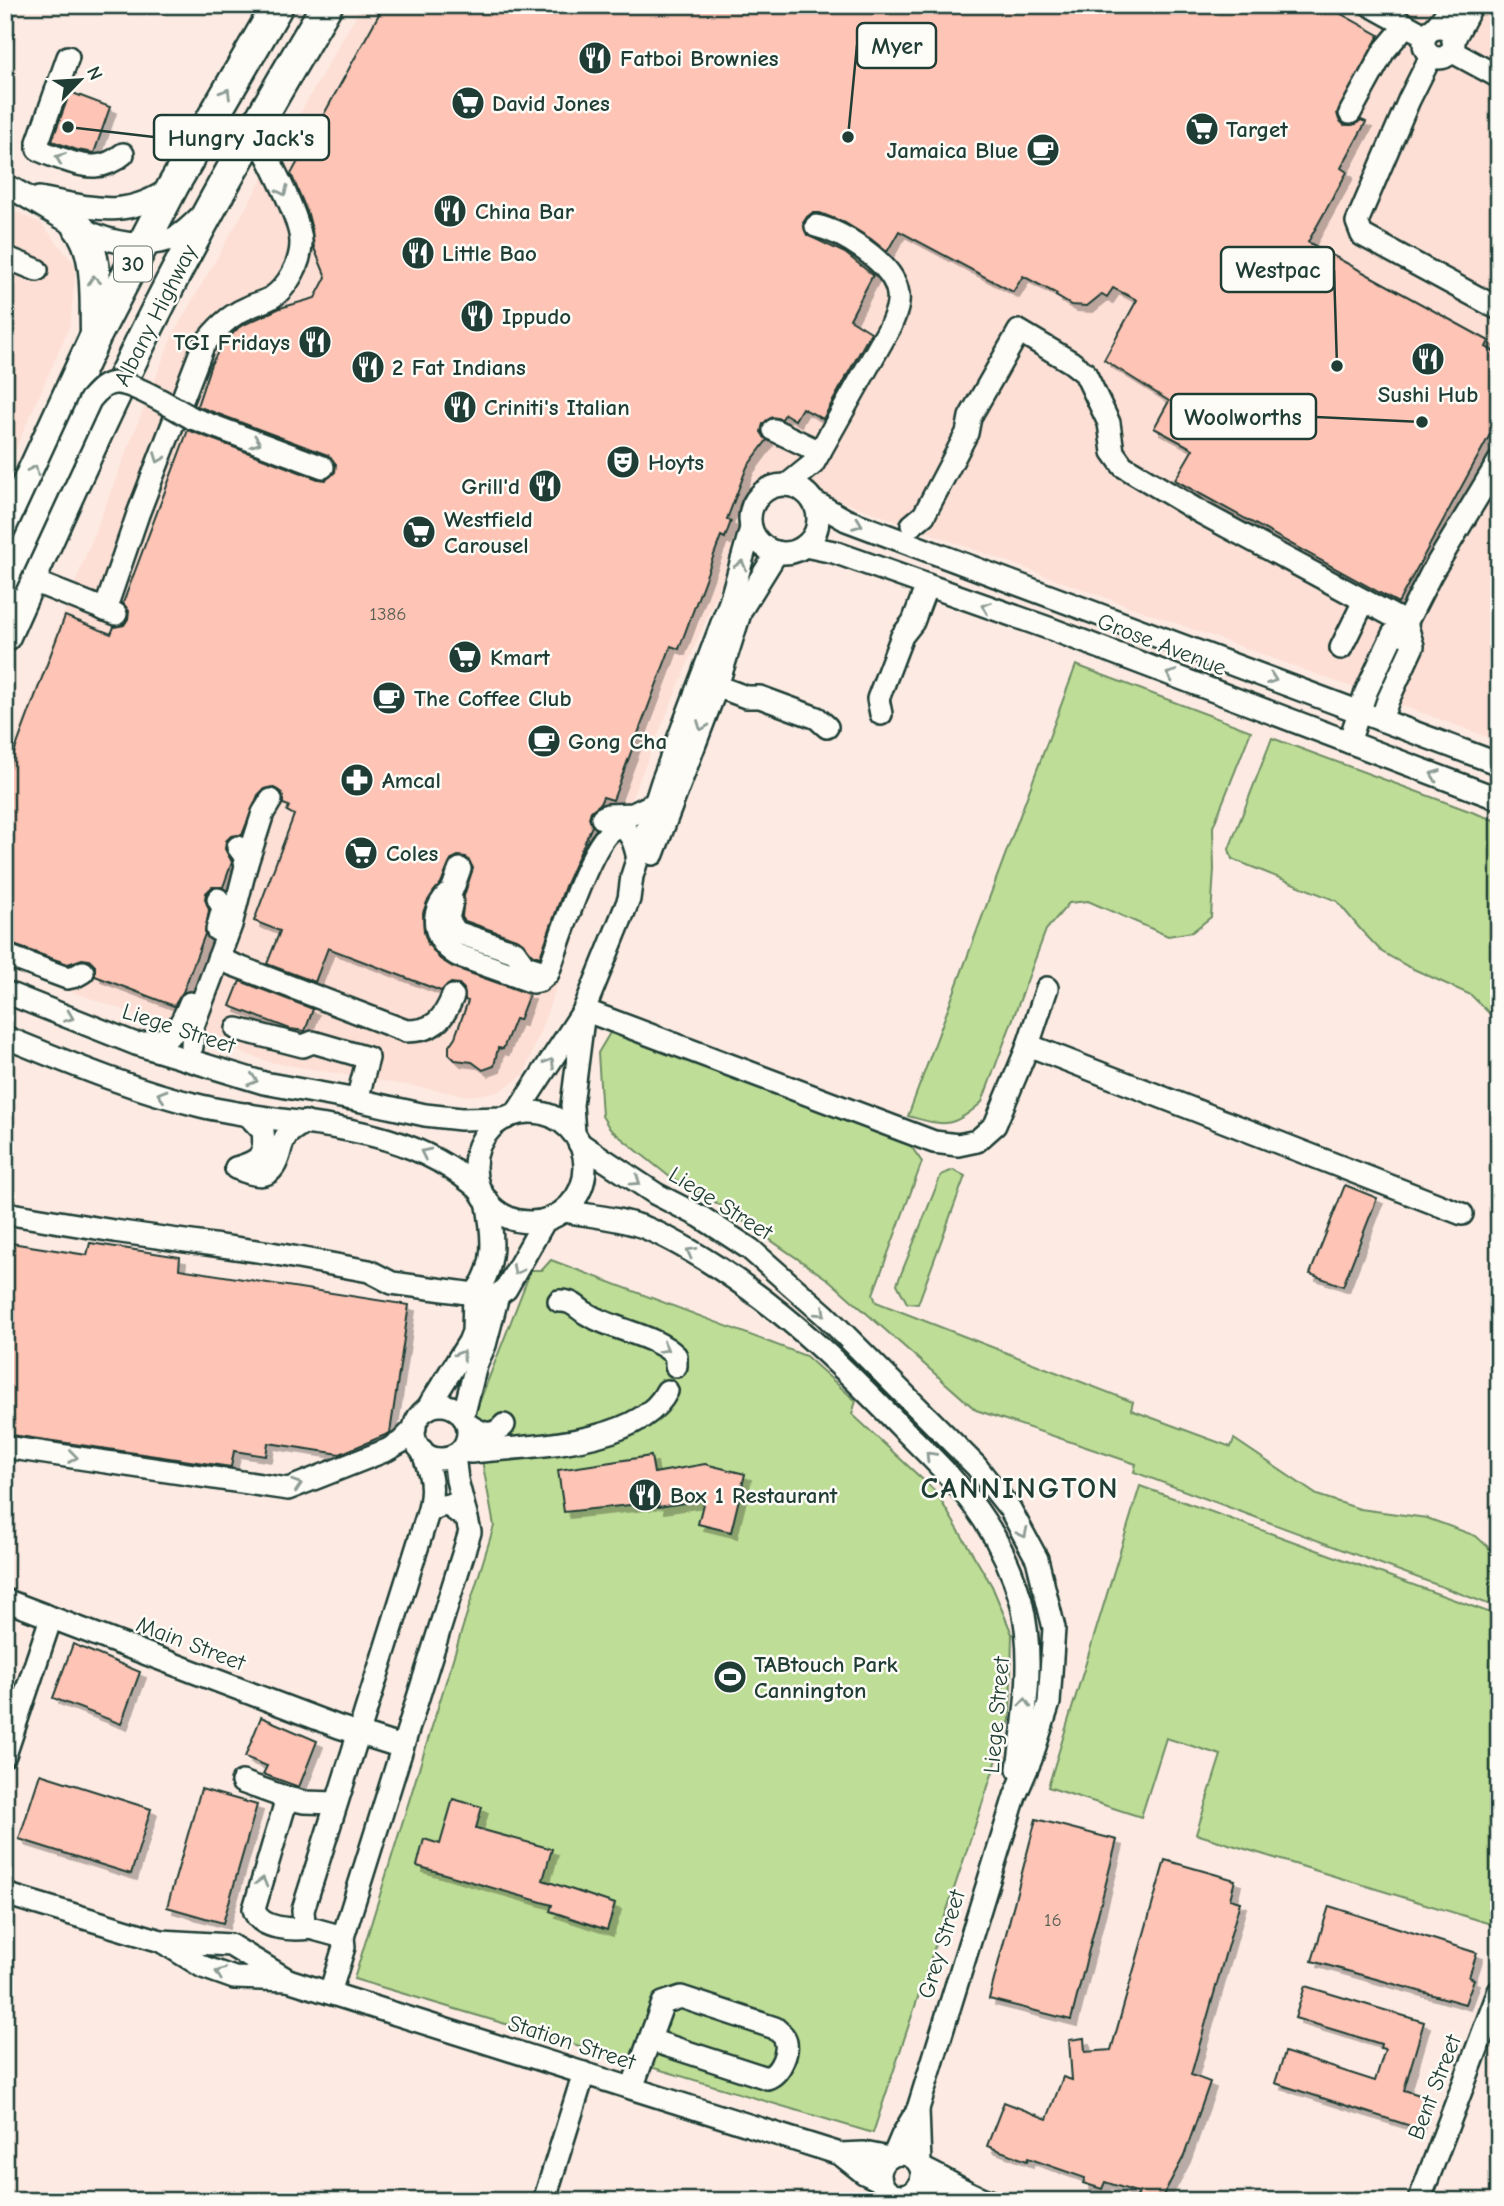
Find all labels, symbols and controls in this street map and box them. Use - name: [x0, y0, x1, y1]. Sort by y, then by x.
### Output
- callout: Myer: [857, 23, 936, 68]
- text: Myer: [871, 32, 923, 60]
- restaurant icon: Fatboi Brownies: [576, 39, 614, 77]
- place label: Fatboi Brownies: [620, 45, 779, 72]
- north arrow: [46, 46, 116, 116]
- text: N: [82, 63, 107, 84]
- supermarket icon: David Jones: [449, 84, 487, 122]
- one-way arrow: [218, 88, 231, 101]
- place label: David Jones: [492, 90, 610, 117]
- supermarket icon: Target: [1183, 110, 1221, 148]
- callout: Hungry Jack's: [154, 115, 329, 160]
- place label: Target: [1226, 116, 1288, 143]
- text: Hungry Jack's: [168, 124, 314, 152]
- cafe icon: Jamaica Blue: [1024, 131, 1062, 169]
- place label: Jamaica Blue: [887, 137, 1018, 164]
- one-way arrow: [54, 153, 66, 167]
- one-way arrow: [275, 184, 289, 196]
- restaurant icon: China Bar: [431, 192, 469, 230]
- place label: China Bar: [475, 198, 575, 225]
- restaurant icon: Little Bao: [399, 234, 437, 272]
- street label: Albany Highway: [108, 239, 203, 390]
- place label: Little Bao: [442, 240, 537, 267]
- road number: 30: [114, 246, 152, 282]
- callout: Westpac: [1221, 247, 1334, 292]
- text: Westpac: [1236, 256, 1320, 284]
- one-way arrow: [86, 274, 101, 286]
- restaurant icon: Ippudo: [458, 297, 496, 335]
- place label: Ippudo: [502, 303, 571, 330]
- restaurant icon: TGI Fridays: [296, 323, 334, 361]
- place label: TGI Fridays: [173, 329, 290, 356]
- restaurant icon: Sushi Hub: [1409, 340, 1447, 378]
- restaurant icon: 2 Fat Indians: [349, 348, 387, 386]
- place label: 2 Fat Indians: [392, 354, 526, 381]
- place label: Sushi Hub: [1378, 381, 1478, 408]
- restaurant icon: Criniti's Italian: [441, 388, 479, 426]
- place label: Criniti's Italian: [484, 394, 630, 421]
- callout: Woolworths: [1171, 394, 1316, 439]
- text: Woolworths: [1184, 403, 1302, 431]
- one-way arrow: [250, 434, 262, 448]
- theatre icon: Hoyts: [604, 443, 642, 481]
- place label: Hoyts: [648, 449, 704, 476]
- one-way arrow: [154, 452, 168, 464]
- one-way arrow: [26, 465, 40, 477]
- restaurant icon: Grill'd: [526, 467, 564, 505]
- place label: Grill'd: [461, 473, 520, 500]
- place label: Westfield Carousel: [444, 506, 533, 559]
- supermarket icon: Westfield Carousel: [400, 513, 438, 551]
- one-way arrow: [851, 516, 863, 530]
- one-way arrow: [732, 559, 747, 571]
- one-way arrow: [981, 601, 993, 615]
- house number: 1386: [369, 603, 407, 625]
- street label: Grose Avenue: [1094, 608, 1230, 681]
- supermarket icon: Kmart: [446, 638, 484, 676]
- place label: Kmart: [490, 644, 550, 671]
- one-way arrow: [1165, 669, 1177, 683]
- one-way arrow: [1265, 671, 1277, 685]
- cafe icon: The Coffee Club: [370, 679, 408, 717]
- place label: The Coffee Club: [414, 685, 572, 712]
- one-way arrow: [696, 720, 710, 732]
- cafe icon: Gong Cha: [525, 722, 563, 760]
- place label: Gong Cha: [568, 728, 667, 755]
- pharmacy icon: Amcal: [338, 761, 376, 799]
- place label: Amcal: [382, 767, 441, 794]
- one-way arrow: [1429, 769, 1441, 783]
- supermarket icon: Coles: [342, 834, 380, 872]
- place label: Coles: [386, 840, 438, 867]
- street label: Liege Street: [119, 998, 240, 1060]
- one-way arrow: [62, 1009, 74, 1023]
- one-way arrow: [542, 1057, 555, 1070]
- one-way arrow: [247, 1072, 259, 1086]
- one-way arrow: [156, 1089, 168, 1104]
- one-way arrow: [420, 1148, 432, 1162]
- street label: Liege Street: [664, 1161, 779, 1247]
- one-way arrow: [628, 1172, 641, 1185]
- one-way arrow: [686, 1246, 698, 1260]
- one-way arrow: [511, 1263, 525, 1276]
- one-way arrow: [813, 1303, 826, 1316]
- one-way arrow: [657, 1340, 670, 1353]
- one-way arrow: [453, 1350, 466, 1363]
- one-way arrow: [67, 1449, 79, 1464]
- one-way arrow: [925, 1451, 938, 1464]
- district label: CANNINGTON: [920, 1471, 1120, 1506]
- restaurant icon: Box 1 Restaurant: [626, 1476, 664, 1514]
- one-way arrow: [291, 1479, 303, 1493]
- place label: Box 1 Restaurant: [670, 1482, 838, 1509]
- one-way arrow: [1015, 1526, 1028, 1538]
- street label: Main Street: [133, 1610, 250, 1677]
- place label: TABtouch Park Cannington: [754, 1651, 898, 1704]
- street label: Liege Street: [978, 1654, 1015, 1775]
- sports icon: TABtouch Park Cannington: [711, 1658, 749, 1696]
- one-way arrow: [1017, 1698, 1032, 1709]
- one-way arrow: [254, 1876, 269, 1888]
- street label: Grey Street: [912, 1885, 971, 2002]
- house number: 16: [1044, 1909, 1062, 1931]
- one-way arrow: [215, 1968, 227, 1982]
- street label: Station Street: [505, 2009, 640, 2076]
- street label: Bent Street: [1402, 2030, 1467, 2144]

